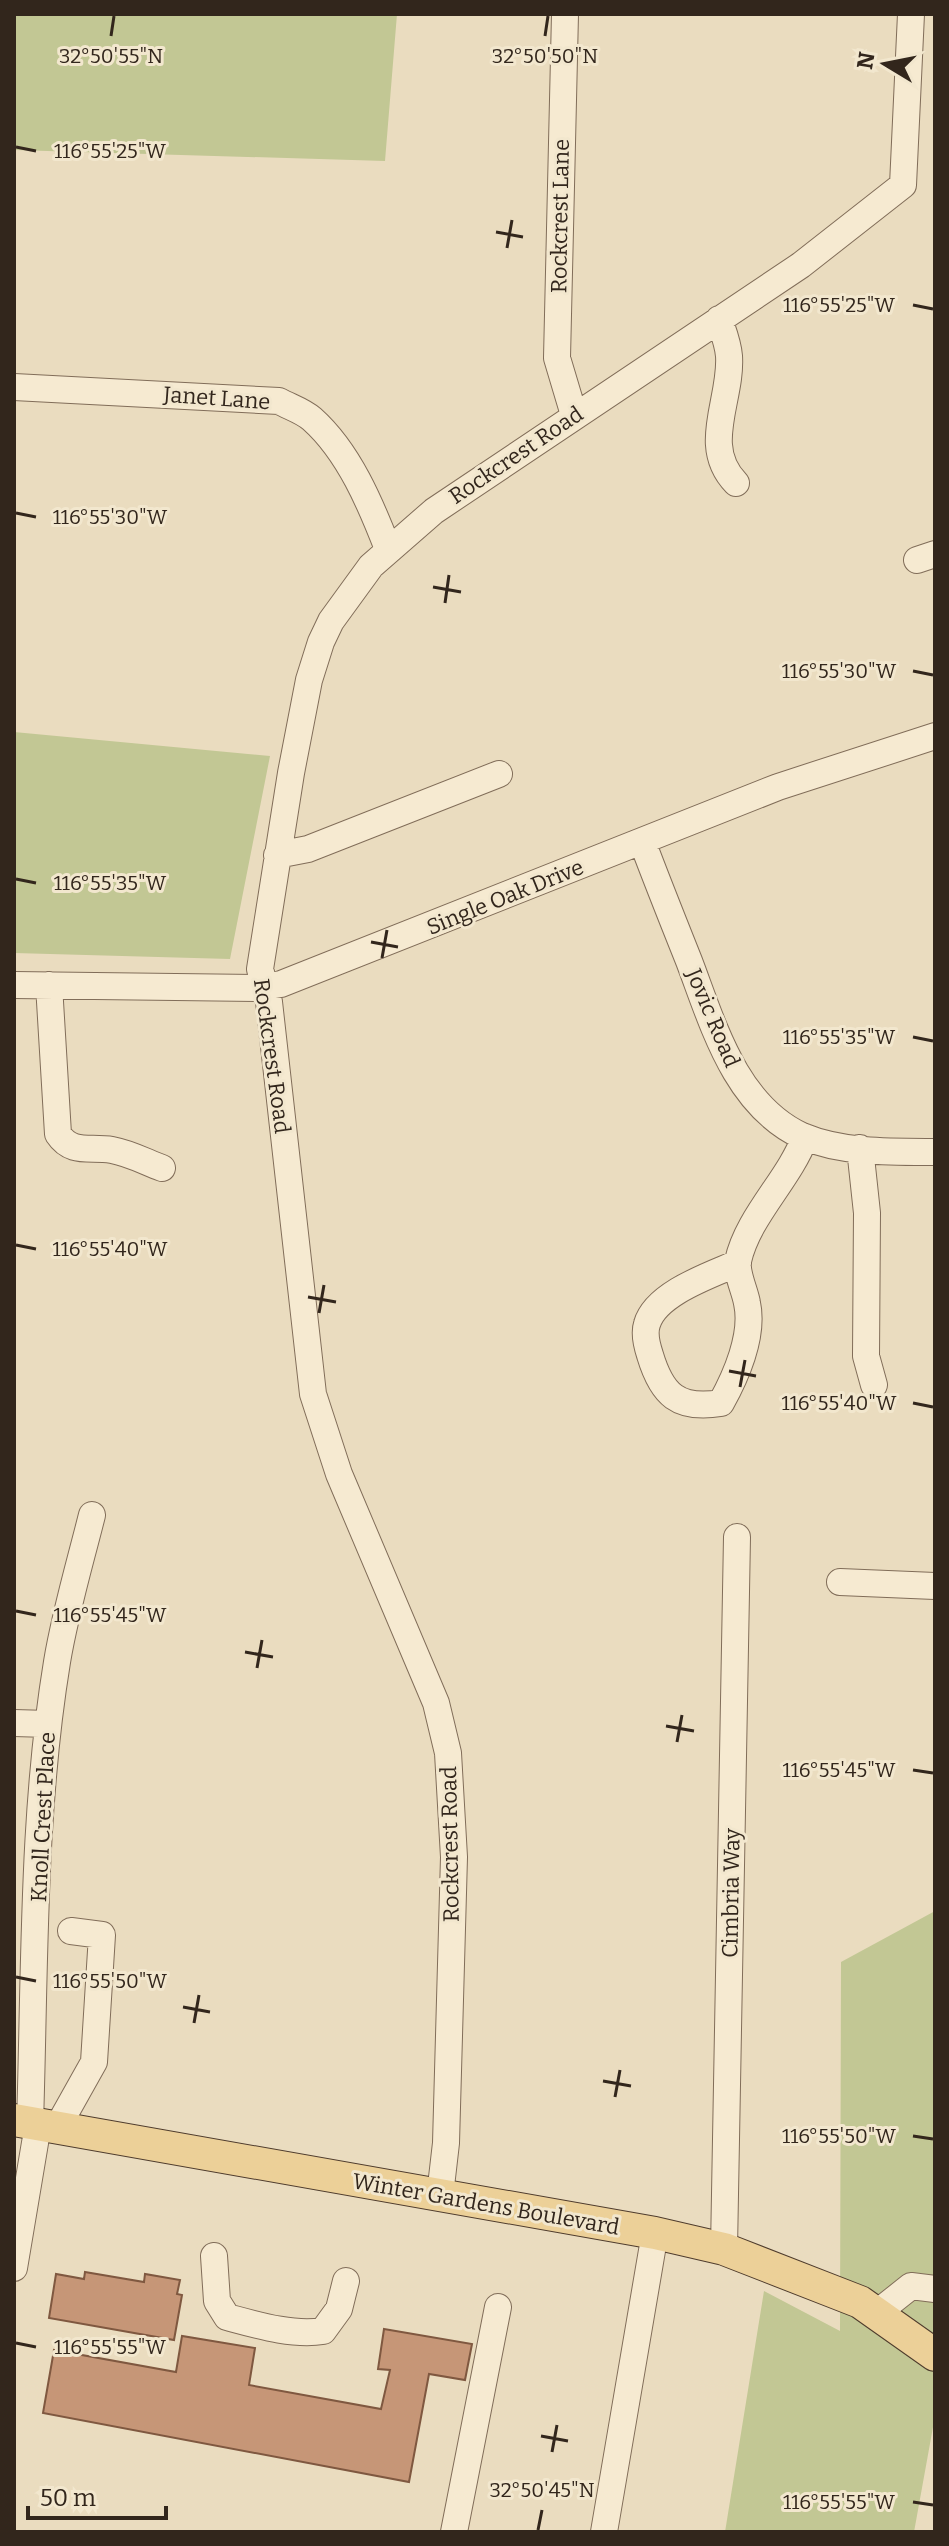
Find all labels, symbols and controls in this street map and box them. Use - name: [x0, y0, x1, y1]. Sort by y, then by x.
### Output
- north arrow: [845, 24, 925, 104]
- text: 32°50'55"N: [59, 44, 163, 68]
- text: 32°50'50"N: [492, 44, 598, 68]
- text: N: [851, 50, 881, 71]
- text: 116°55'25"W: [54, 139, 167, 163]
- street label: Rockcrest Lane: [545, 139, 575, 293]
- text: 116°55'25"W: [783, 293, 896, 317]
- street label: Janet Lane: [162, 381, 271, 415]
- street label: Rockcrest Road: [444, 400, 588, 510]
- text: 116°55'30"W: [53, 505, 168, 529]
- text: 116°55'30"W: [782, 659, 897, 683]
- street label: Single Oak Drive: [423, 853, 587, 941]
- text: 116°55'35"W: [54, 871, 167, 895]
- street label: Jovic Road: [680, 964, 746, 1071]
- street label: Rockcrest Road: [248, 977, 296, 1135]
- text: 116°55'35"W: [783, 1025, 896, 1049]
- text: 116°55'40"W: [53, 1237, 168, 1261]
- text: 116°55'40"W: [782, 1391, 897, 1415]
- text: 116°55'45"W: [54, 1603, 167, 1627]
- street label: Knoll Crest Place: [25, 1731, 61, 1903]
- text: 116°55'45"W: [783, 1758, 896, 1782]
- street label: Rockcrest Road: [435, 1766, 465, 1922]
- street label: Cimbria Way: [716, 1828, 746, 1958]
- text: 116°55'50"W: [53, 1969, 167, 1993]
- text: 116°55'50"W: [782, 2124, 896, 2148]
- street label: Winter Gardens Boulevard: [350, 2167, 622, 2241]
- text: 116°55'55"W: [54, 2335, 166, 2359]
- scale bar: [28, 2470, 166, 2520]
- text: 32°50'45"N: [489, 2478, 595, 2502]
- text: 50 m: [40, 2484, 96, 2512]
- text: 116°55'55"W: [783, 2490, 895, 2514]

